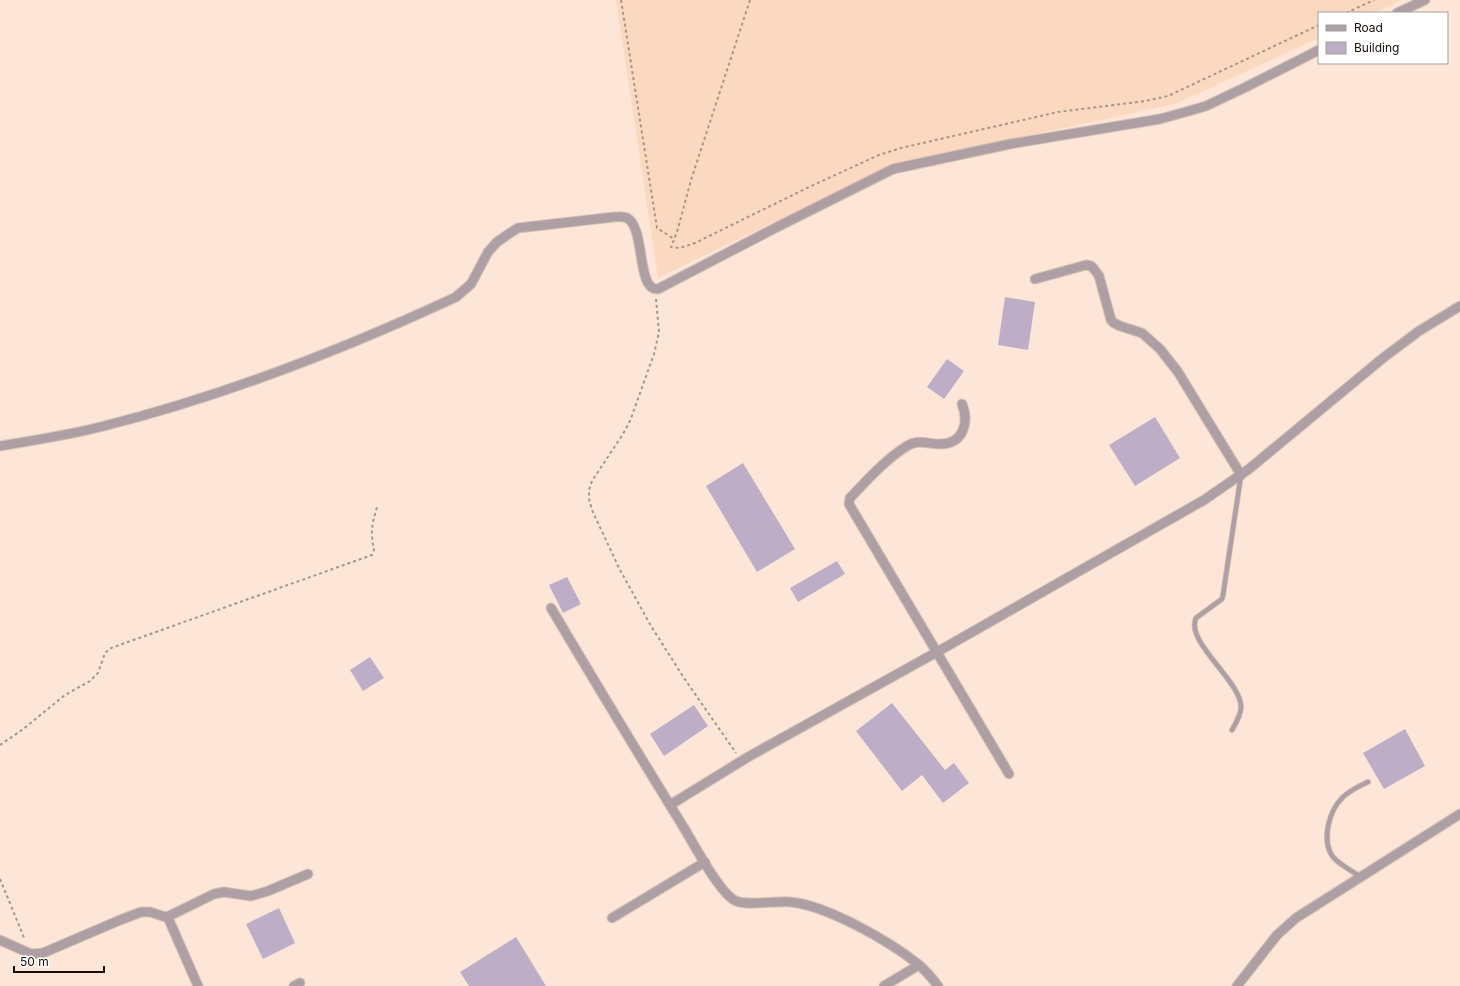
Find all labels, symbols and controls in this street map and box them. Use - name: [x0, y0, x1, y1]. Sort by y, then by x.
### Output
- legend: [1318, 12, 1448, 64]
- text: Road: [1354, 20, 1383, 35]
- text: Building: [1354, 40, 1399, 55]
- scale bar: [14, 948, 104, 974]
- text: 50 m: [20, 954, 49, 969]

